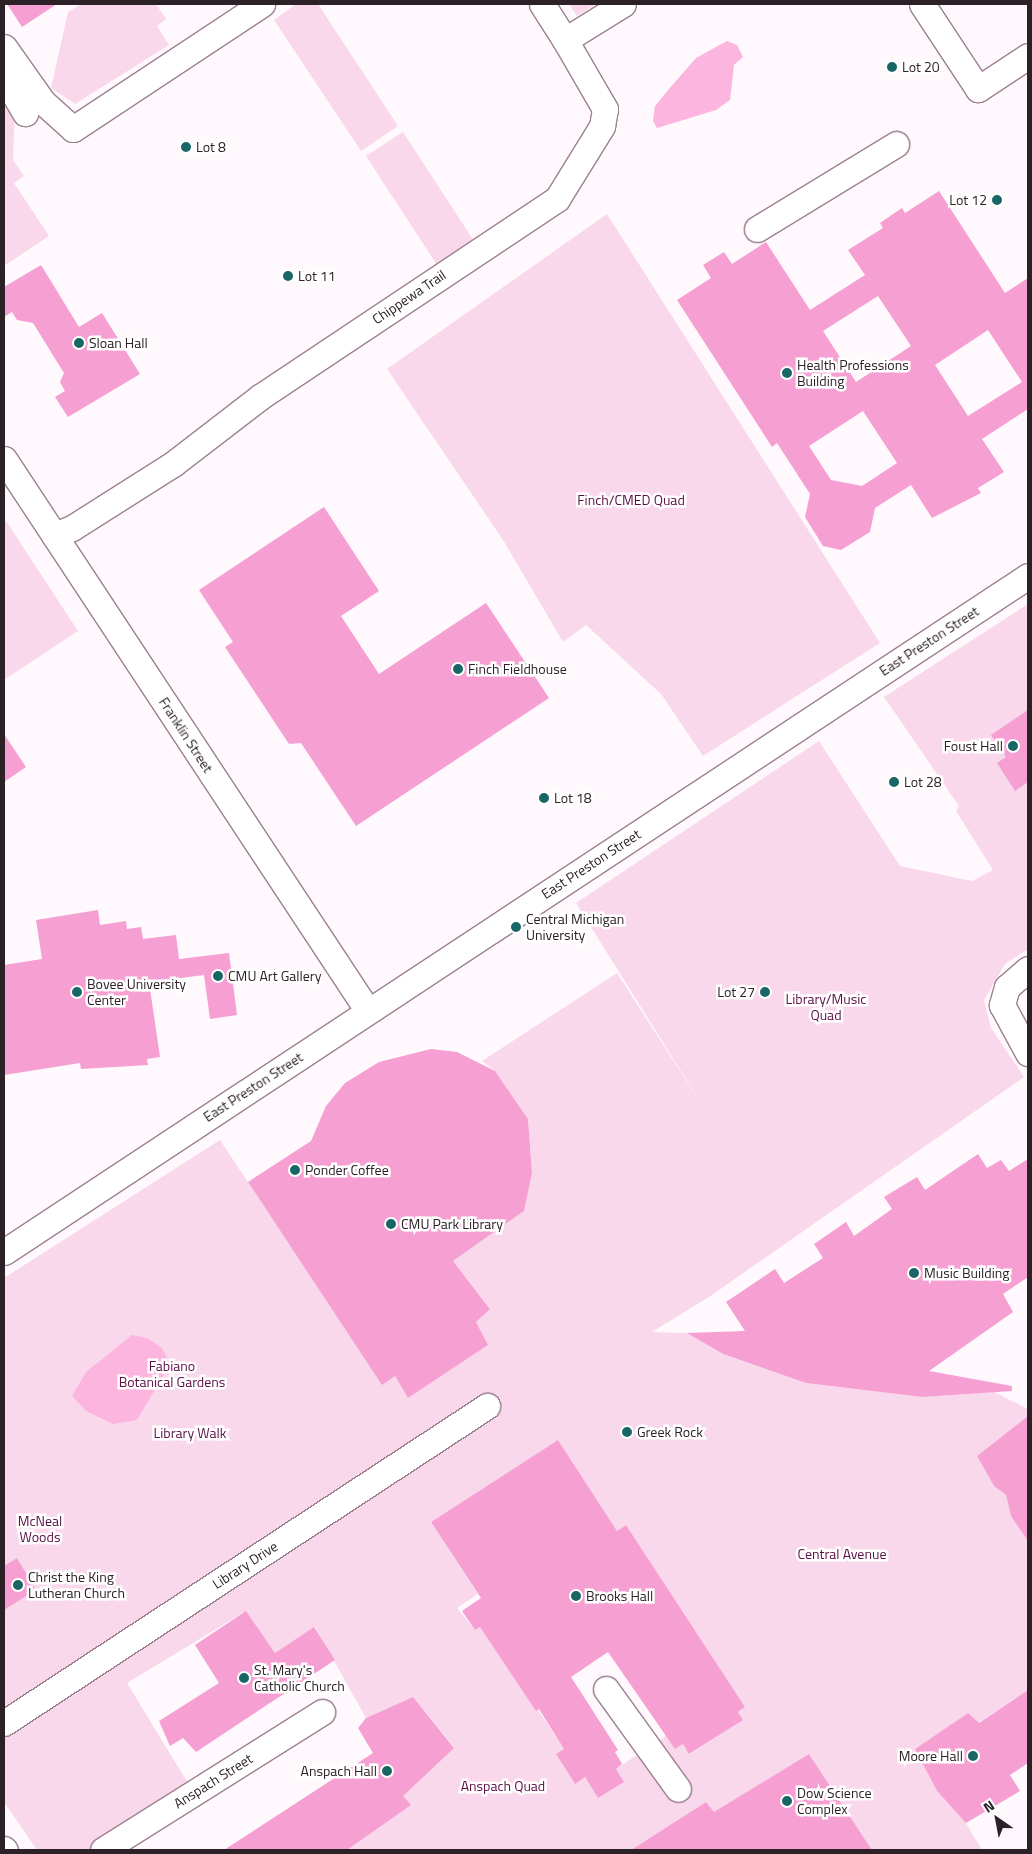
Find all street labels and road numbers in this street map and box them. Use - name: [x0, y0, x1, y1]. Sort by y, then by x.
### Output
- street label: Chippewa Trail: [369, 266, 449, 328]
- street label: East Preston Street: [876, 603, 982, 679]
- street label: Franklin Street: [155, 694, 217, 776]
- street label: East Preston Street: [538, 826, 644, 902]
- street label: East Preston Street: [200, 1049, 306, 1125]
- street label: Library Drive: [209, 1538, 281, 1592]
- street label: Anspach Street: [171, 1750, 255, 1812]

